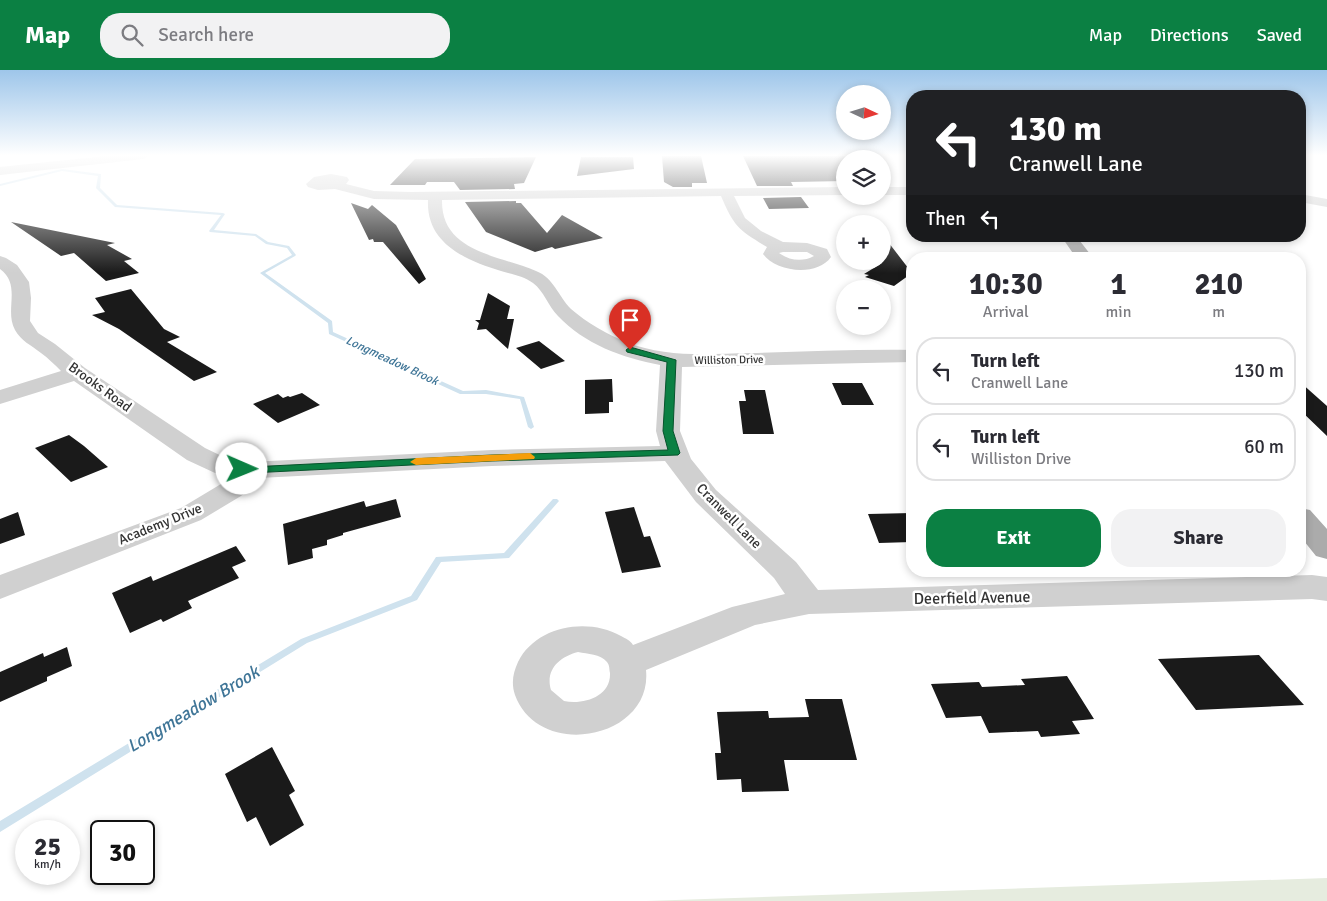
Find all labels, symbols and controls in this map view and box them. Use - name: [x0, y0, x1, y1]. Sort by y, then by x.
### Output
- search box: [100, 13, 450, 58]
- text: Map: [25, 20, 70, 50]
- icon: search: [118, 21, 146, 49]
- text: Search here: [158, 23, 254, 47]
- text: Map: [1089, 24, 1122, 46]
- text: Directions: [1150, 24, 1229, 46]
- text: Saved: [1257, 24, 1302, 46]
- north arrow: [836, 85, 891, 140]
- map controls: [836, 85, 891, 335]
- text: 130 m: [1009, 107, 1102, 150]
- icon: left: [926, 110, 991, 175]
- button: layers: [836, 150, 891, 205]
- text: Cranwell Lane: [1009, 150, 1143, 177]
- icon: left: [976, 205, 1004, 233]
- text: Then: [926, 207, 966, 231]
- button: +: [836, 215, 891, 270]
- text: 10:30: [969, 266, 1043, 303]
- text: 1: [1110, 266, 1127, 303]
- text: 210: [1194, 266, 1243, 303]
- button: −: [836, 280, 891, 335]
- pin: [609, 299, 651, 350]
- text: Arrival: [983, 302, 1029, 322]
- text: min: [1106, 302, 1131, 322]
- text: m: [1212, 302, 1225, 322]
- icon: arrive: [616, 306, 644, 334]
- water label: Longmeadow Brook: [343, 333, 441, 389]
- text: Turn left: [971, 349, 1040, 373]
- street label: Williston Drive: [694, 353, 764, 367]
- icon: left: [928, 357, 956, 385]
- street label: Brooks Road: [65, 358, 135, 416]
- text: 130 m: [1234, 359, 1284, 383]
- text: Cranwell Lane: [971, 373, 1068, 393]
- text: Turn left: [971, 425, 1040, 449]
- icon: left: [928, 433, 956, 461]
- text: 60 m: [1244, 435, 1284, 459]
- position arrow: [215, 442, 267, 494]
- text: Williston Drive: [971, 449, 1071, 469]
- street label: Cranwell Lane: [693, 480, 765, 552]
- street label: Academy Drive: [116, 500, 204, 548]
- button: Exit: [926, 509, 1101, 567]
- button: Share: [1111, 509, 1286, 567]
- street label: Deerfield Avenue: [913, 587, 1031, 609]
- water label: Longmeadow Brook: [123, 660, 265, 757]
- speed limit sign: 30: [90, 820, 155, 885]
- text: 25: [34, 831, 61, 862]
- text: km/h: [34, 857, 61, 872]

